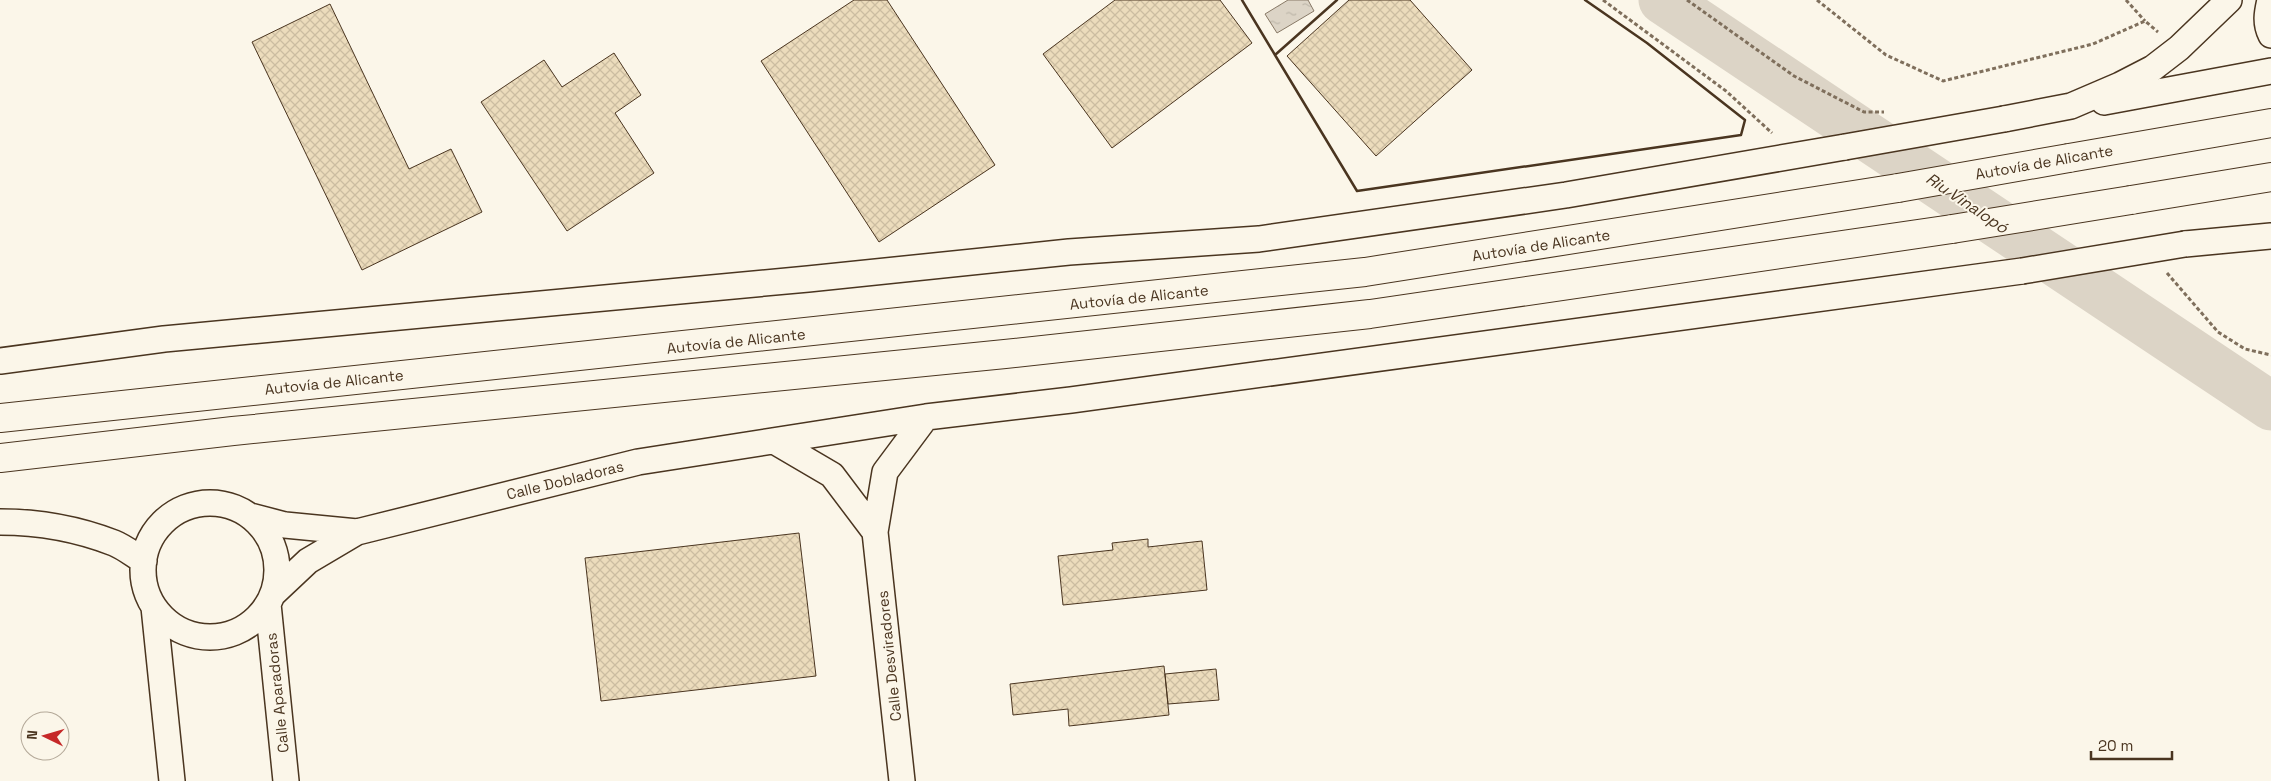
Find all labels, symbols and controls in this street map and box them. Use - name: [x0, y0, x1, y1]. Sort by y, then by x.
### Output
- street label: Autovía de Alicante: [1974, 141, 2114, 183]
- water label: Riu Vinalopó: [1922, 168, 2013, 239]
- street label: Autovía de Alicante: [1471, 225, 1612, 265]
- street label: Autovía de Alicante: [1069, 280, 1209, 314]
- street label: Autovía de Alicante: [666, 324, 806, 358]
- street label: Autovía de Alicante: [264, 365, 404, 399]
- street label: Calle Dobladoras: [504, 456, 626, 504]
- street label: Calle Desviradores: [873, 590, 905, 722]
- street label: Calle Aparadoras: [261, 632, 293, 754]
- north arrow: [20, 711, 70, 761]
- scale bar: [2091, 728, 2172, 760]
- text: N: [23, 729, 41, 740]
- text: 20 m: [2098, 736, 2133, 755]

